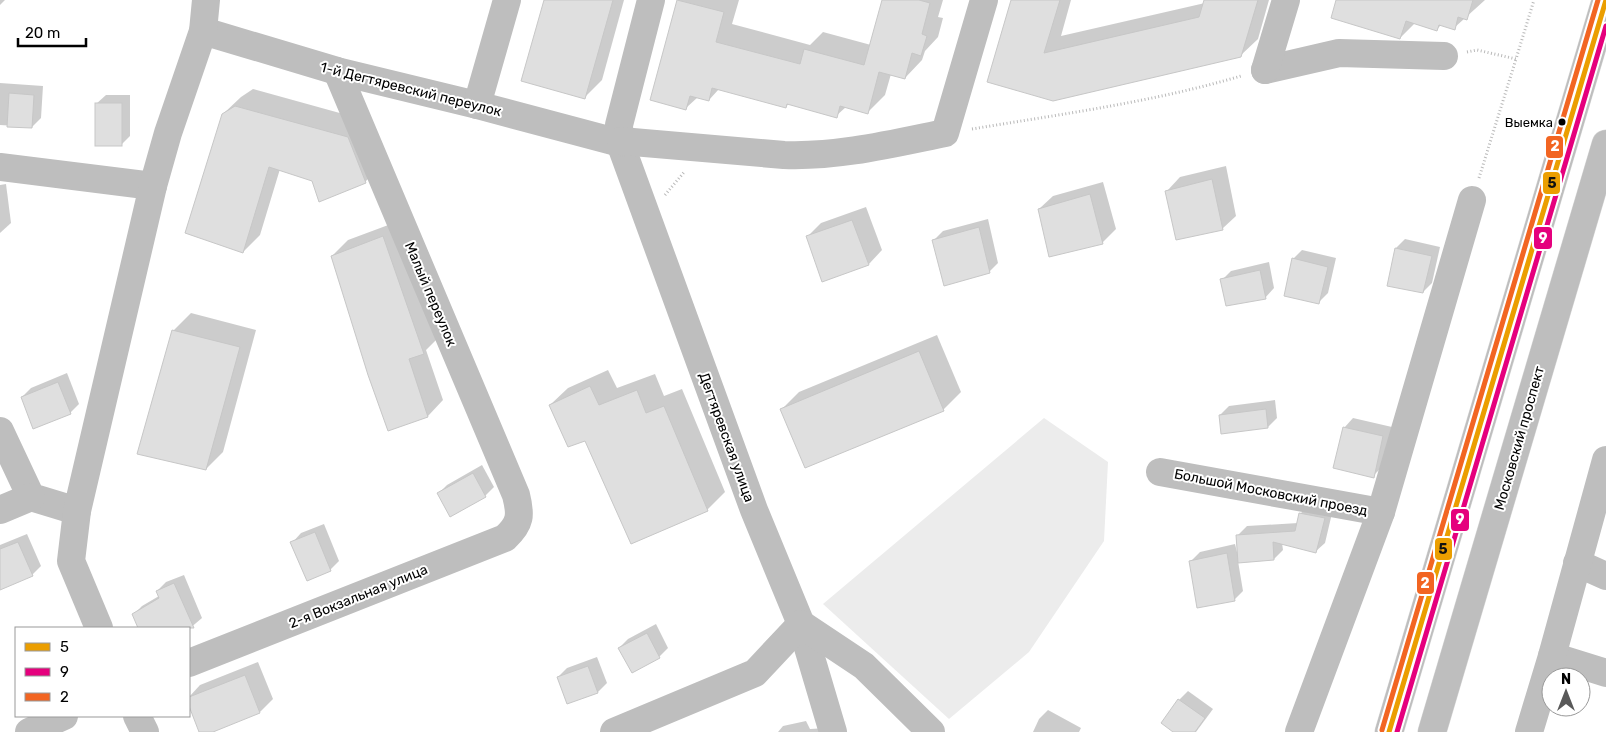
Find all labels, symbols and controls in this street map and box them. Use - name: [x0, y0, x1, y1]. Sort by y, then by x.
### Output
- scale bar: [18, 15, 85, 47]
- text: 20 m: [25, 24, 60, 42]
- street label: 1-й Дегтяревский переулок: [319, 59, 504, 120]
- place label: Выемка: [1505, 115, 1553, 130]
- marker: Выемка: [1557, 117, 1567, 127]
- line badge: 2: [1545, 135, 1564, 159]
- text: 2: [1550, 138, 1560, 155]
- line badge: 5: [1542, 171, 1561, 195]
- text: 5: [1547, 175, 1557, 192]
- line badge: 9: [1533, 226, 1553, 250]
- text: 9: [1539, 230, 1548, 247]
- street label: Малый переулок: [401, 239, 460, 349]
- street label: Московский проспект: [1491, 364, 1548, 512]
- street label: Дегтяревская улица: [695, 370, 758, 504]
- street label: Большой Московский проезд: [1173, 465, 1369, 520]
- line badge: 9: [1450, 508, 1470, 532]
- text: 9: [1456, 511, 1465, 528]
- line badge: 5: [1434, 537, 1453, 561]
- text: 5: [1438, 541, 1448, 558]
- street label: 2-я Вокзальная улица: [286, 561, 430, 632]
- line badge: 2: [1416, 571, 1435, 595]
- text: 2: [1420, 575, 1430, 592]
- legend: [15, 627, 190, 717]
- text: 5: [60, 638, 69, 656]
- text: 9: [60, 663, 69, 681]
- north arrow: [1541, 667, 1591, 717]
- text: N: [1561, 671, 1571, 688]
- text: 2: [60, 688, 69, 706]

